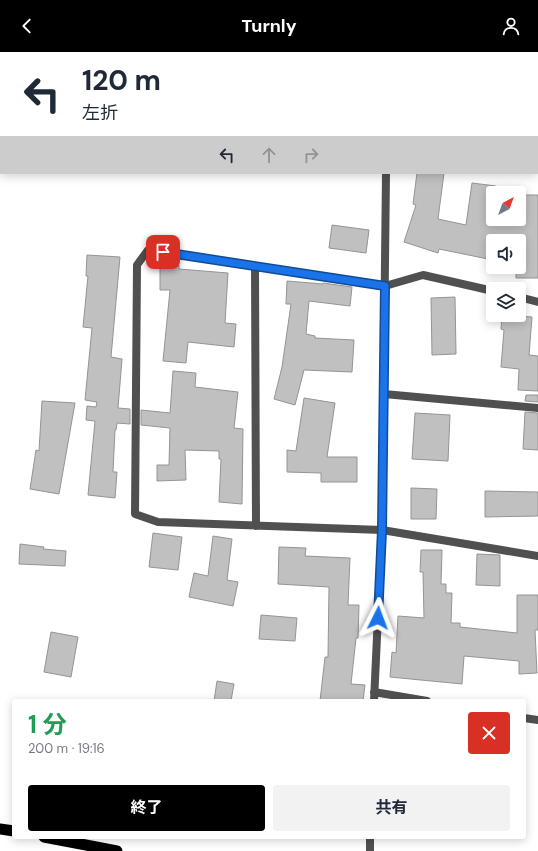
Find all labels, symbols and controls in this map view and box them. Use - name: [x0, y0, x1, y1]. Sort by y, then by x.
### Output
- text: Turnly: [241, 14, 297, 38]
- icon: back: [16, 15, 38, 37]
- icon: person: [500, 15, 522, 37]
- text: 120 m: [82, 62, 161, 99]
- icon: left: [16, 68, 68, 120]
- text: 左折: [82, 101, 118, 125]
- icon: left: [216, 144, 238, 166]
- icon: ahead: [258, 144, 280, 166]
- icon: right: [300, 144, 322, 166]
- north arrow: [486, 186, 526, 226]
- map controls: [486, 186, 526, 322]
- button: sound: [486, 234, 526, 274]
- pin: [146, 235, 180, 269]
- icon: arrive: [152, 241, 174, 263]
- button: layers: [486, 282, 526, 322]
- position arrow: [357, 597, 399, 639]
- text: 1 分: [28, 709, 66, 740]
- button: close: [468, 712, 510, 754]
- text: 200 m · 19:16: [28, 740, 105, 757]
- button: 終了: [28, 785, 265, 831]
- button: 共有: [273, 785, 510, 831]

